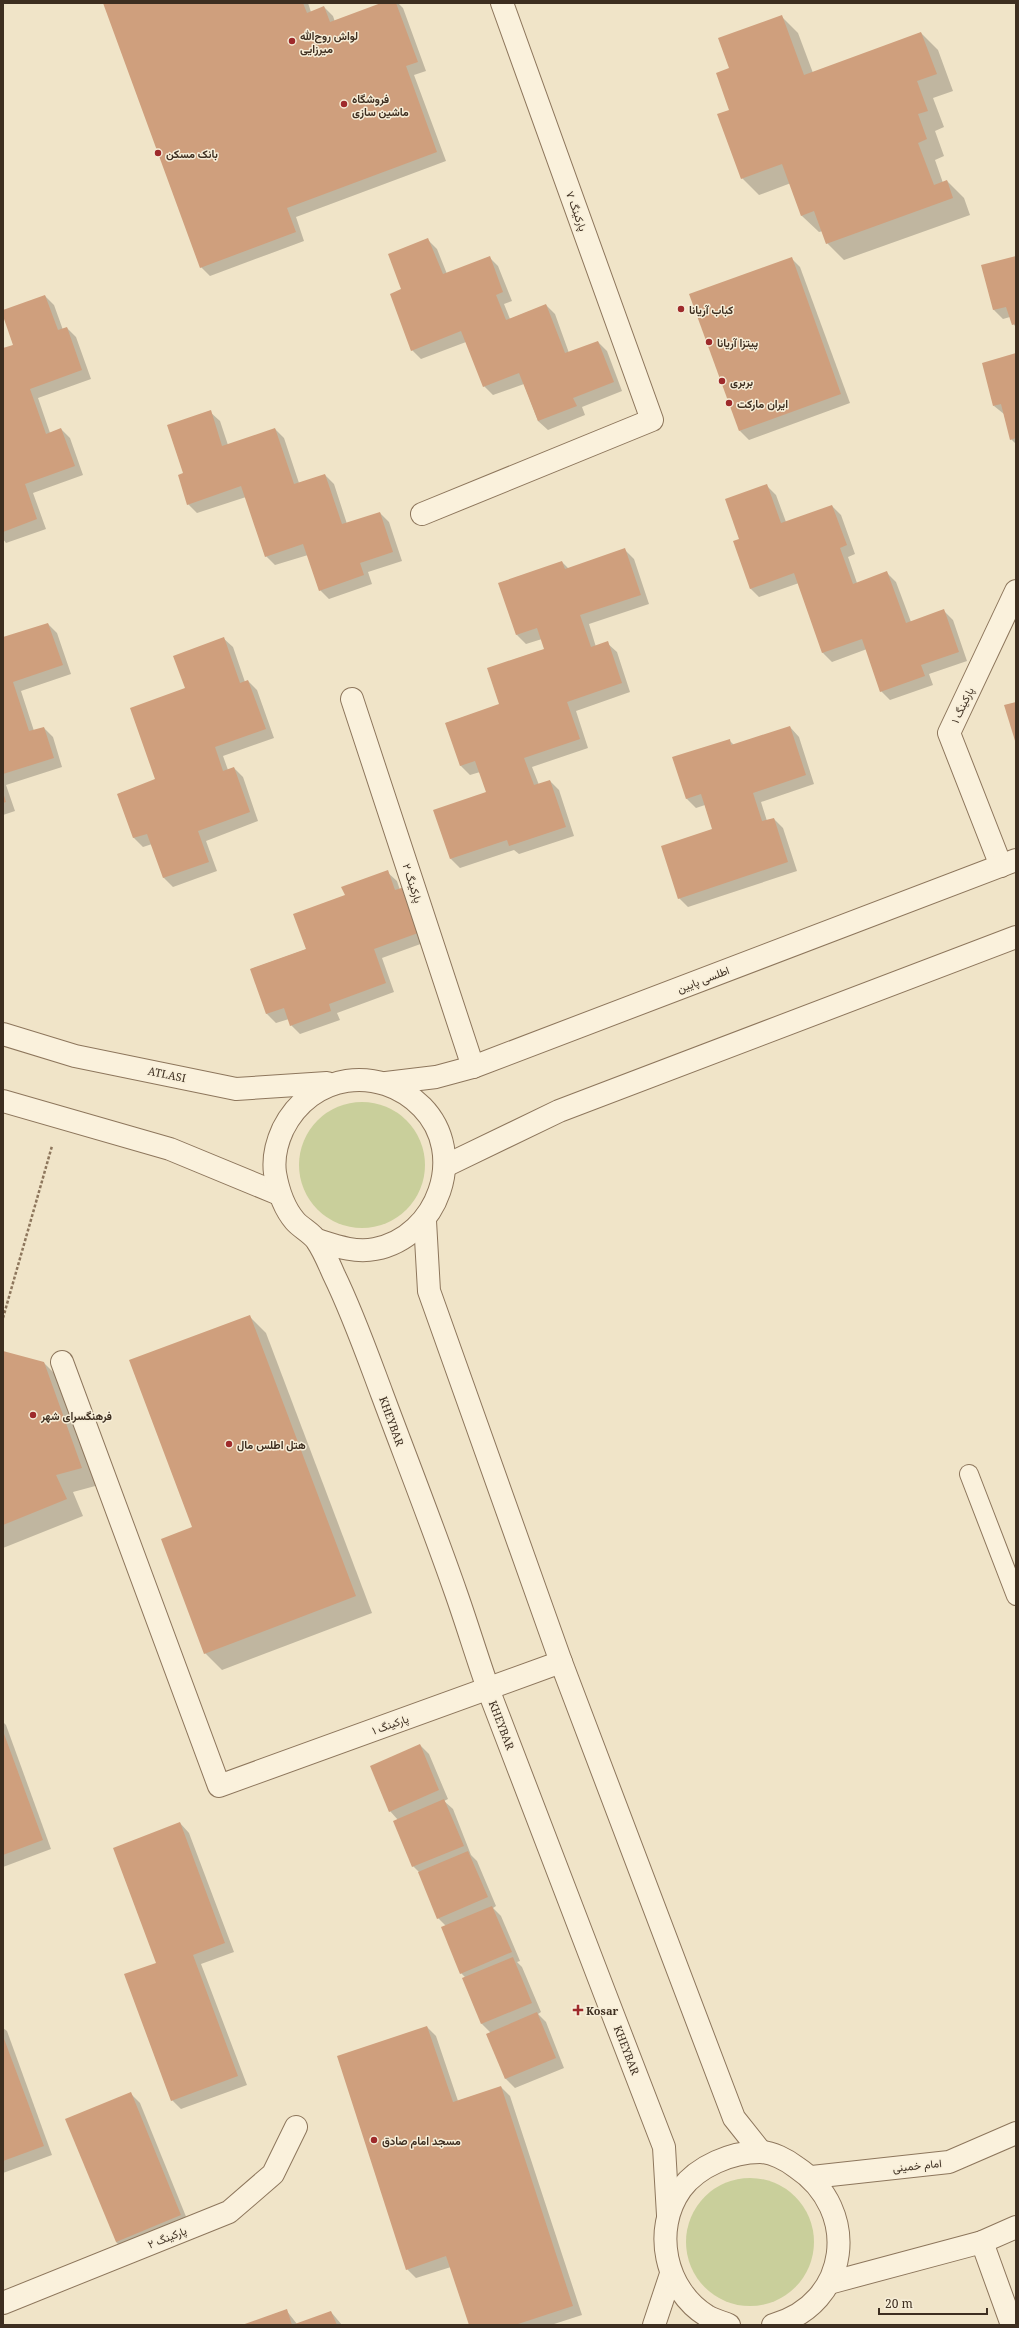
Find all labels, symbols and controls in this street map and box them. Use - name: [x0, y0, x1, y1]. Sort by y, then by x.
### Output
- place label: لواش روح‌الله میرزایی: [300, 28, 358, 56]
- marker: لواش روح‌الله میرزایی: [287, 36, 297, 46]
- place label: فروشگاه ماشین سازی: [352, 91, 409, 119]
- marker: فروشگاه ماشین سازی: [339, 99, 349, 109]
- place label: بانک مسکن: [166, 146, 218, 161]
- marker: بانک مسکن: [153, 148, 163, 158]
- street label: پارکینگ ۷: [562, 189, 591, 233]
- place label: کباب آریانا: [689, 302, 733, 317]
- marker: کباب آریانا: [676, 304, 686, 314]
- place label: پیتزا آریانا: [717, 335, 758, 351]
- marker: پیتزا آریانا: [704, 337, 714, 347]
- place label: بربری: [730, 374, 753, 389]
- marker: بربری: [717, 376, 727, 386]
- place label: ایران مارکت: [737, 396, 788, 411]
- marker: ایران مارکت: [724, 398, 734, 408]
- street label: پارکینگ ۱: [947, 685, 978, 726]
- street label: پارکینگ ۲: [399, 861, 426, 905]
- street label: اطلسی پایین: [675, 962, 732, 997]
- street label: ATLASI: [147, 1063, 187, 1085]
- street label: KHEYBAR: [376, 1394, 408, 1449]
- place label: فرهنگسرای شهر: [40, 1408, 112, 1423]
- marker: فرهنگسرای شهر: [28, 1410, 38, 1420]
- place label: هتل اطلس مال: [237, 1437, 306, 1452]
- marker: هتل اطلس مال: [224, 1439, 234, 1449]
- street label: KHEYBAR: [486, 1698, 519, 1753]
- street label: پارکینگ ۱: [370, 1710, 411, 1738]
- place label: Kosar: [586, 2003, 618, 2018]
- marker: Kosar: [573, 2005, 583, 2015]
- street label: KHEYBAR: [611, 2023, 644, 2078]
- place label: مسجد امام صادق: [382, 2133, 461, 2149]
- marker: مسجد امام صادق: [369, 2135, 379, 2145]
- street label: امام خمینی: [892, 2155, 942, 2176]
- street label: پارکینگ ۲: [145, 2222, 189, 2252]
- scale bar: [879, 2290, 987, 2316]
- text: 20 m: [885, 2295, 913, 2312]

